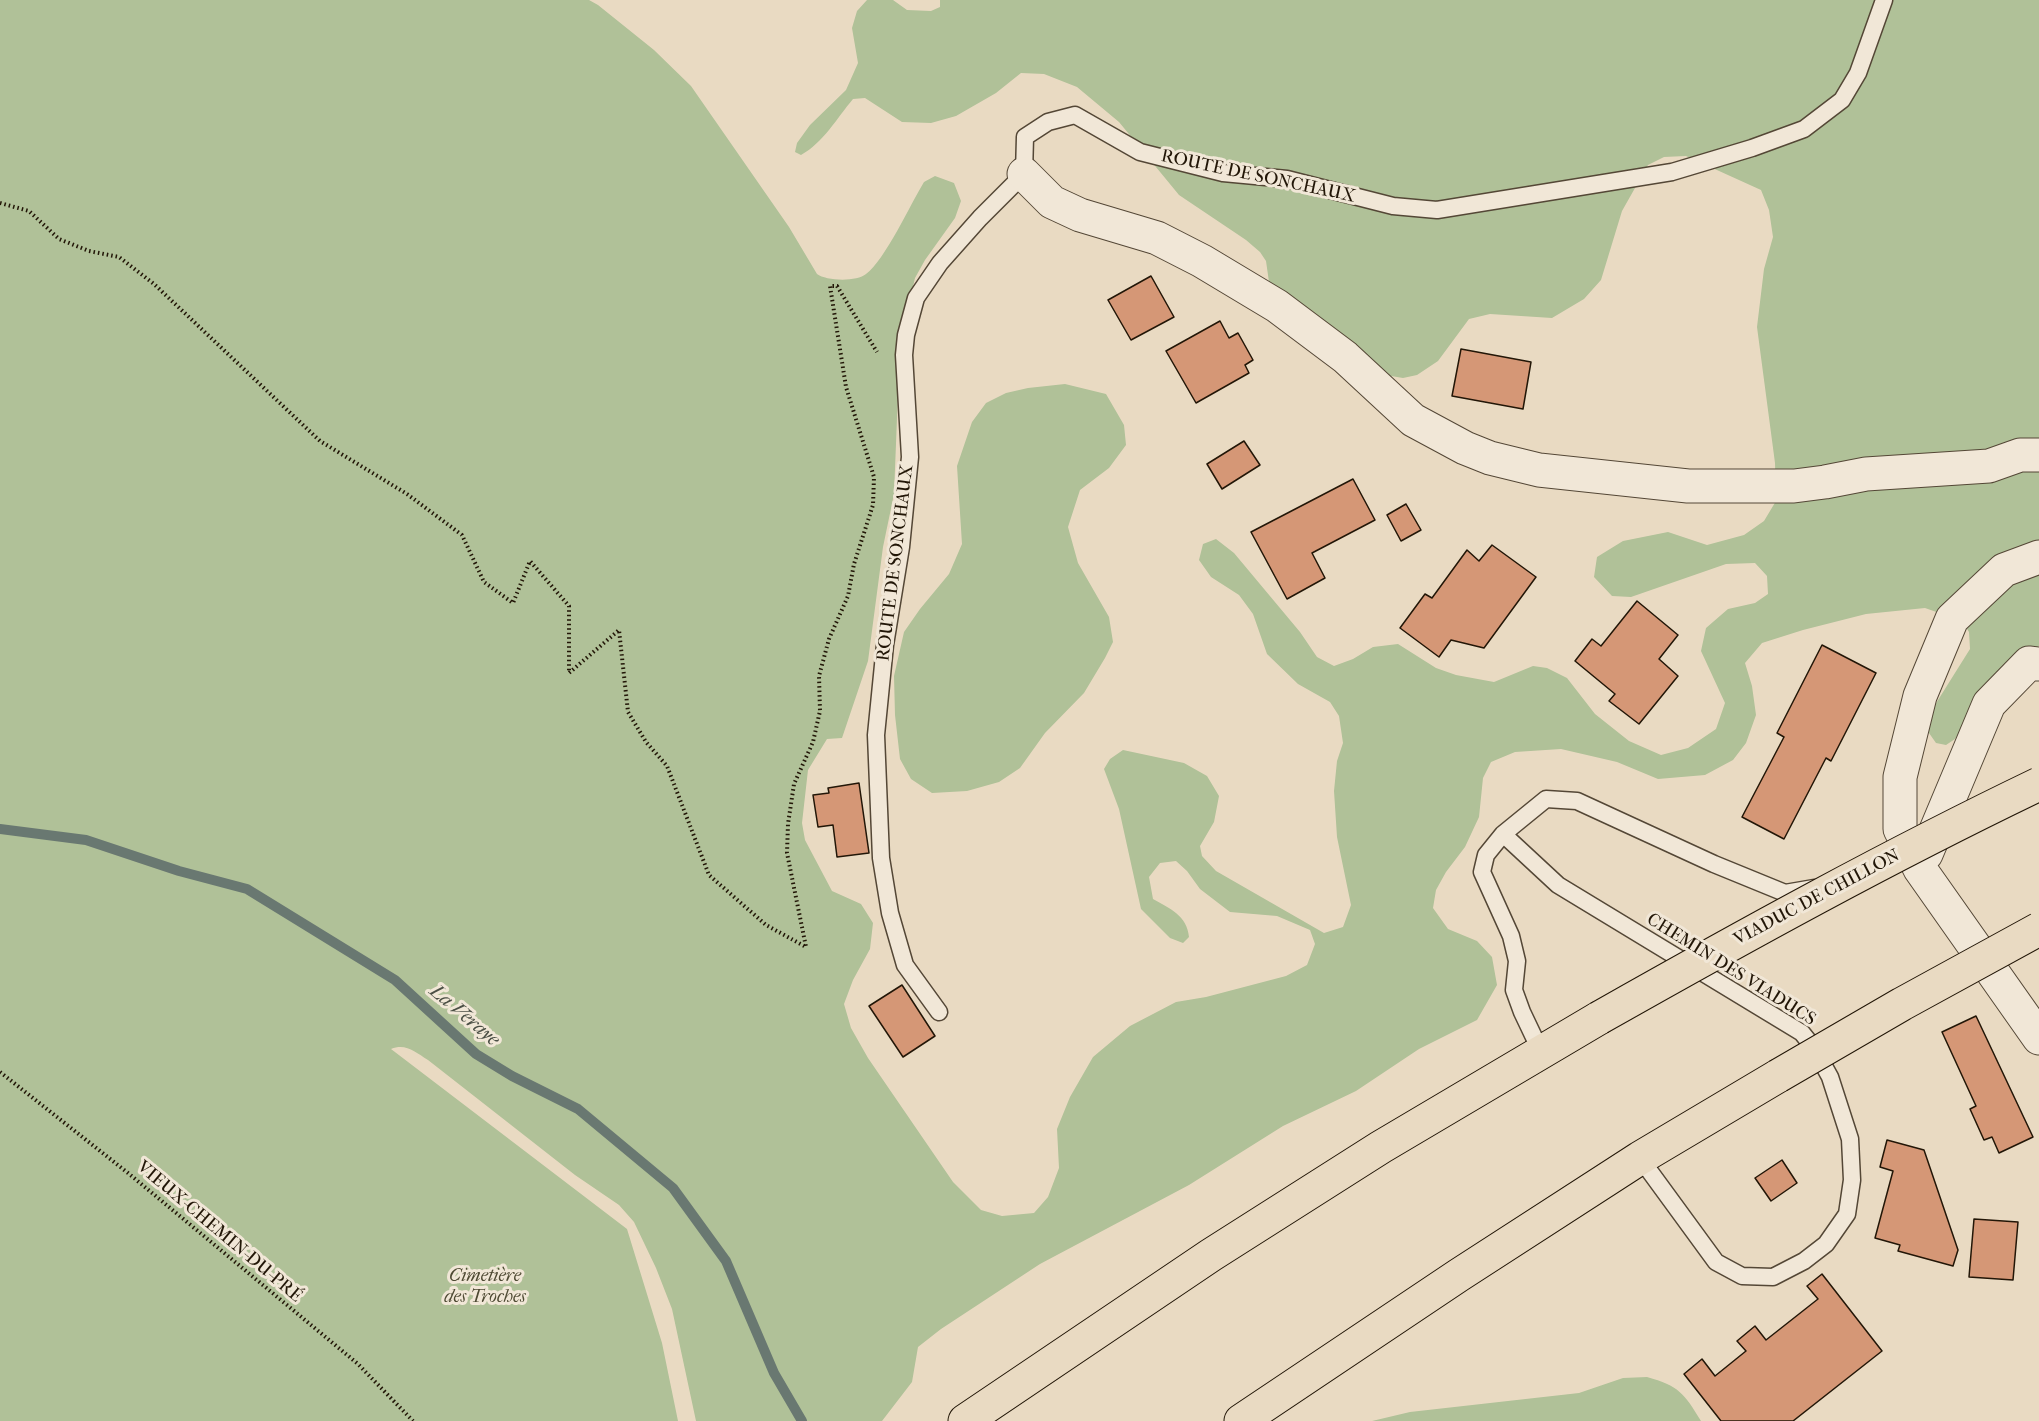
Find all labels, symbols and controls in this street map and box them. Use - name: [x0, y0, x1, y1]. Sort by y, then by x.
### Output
- street label: ROUTE DE SONCHAUX: [1159, 146, 1357, 208]
- street label: ROUTE DE SONCHAUX: [873, 463, 919, 663]
- street label: VIADUC DE CHILLON: [1730, 845, 1904, 951]
- street label: CHEMIN DES VIADUCS: [1642, 909, 1820, 1031]
- water label: La Veraye: [424, 980, 504, 1052]
- street label: VIEUX-CHEMIN-DU-PRÉ: [132, 1157, 306, 1307]
- park label: Cimetière des Troches: [444, 1266, 526, 1308]

